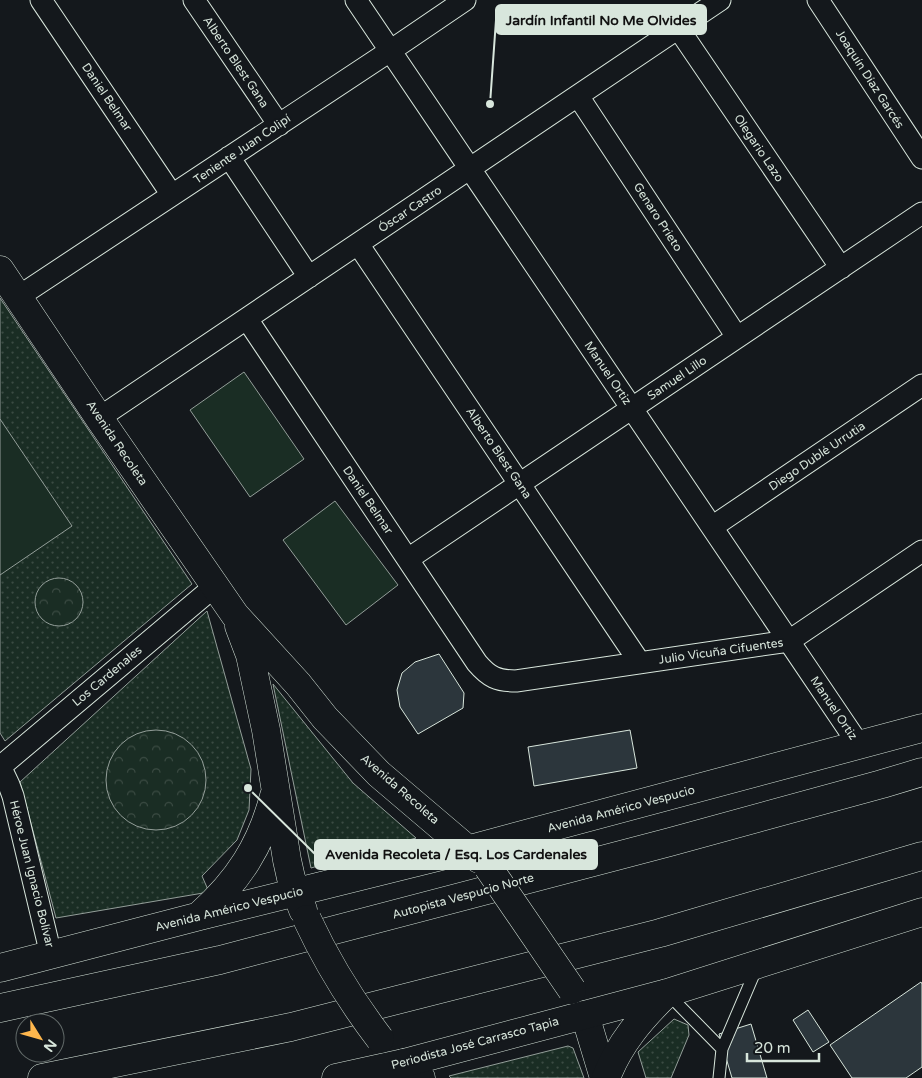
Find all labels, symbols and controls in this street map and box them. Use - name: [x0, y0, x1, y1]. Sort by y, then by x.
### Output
- callout: Jardín Infantil No Me Olvides: [496, 5, 706, 34]
- text: Jardín Infantil No Me Olvides: [505, 12, 697, 29]
- street label: Alberto Blest Gana: [200, 14, 272, 110]
- street label: Joaquín Díaz Garcés: [833, 27, 907, 131]
- street label: Daniel Belmar: [79, 60, 135, 134]
- street label: Teniente Juan Colipí: [191, 111, 293, 187]
- street label: Olegario Lazo: [731, 111, 787, 185]
- street label: Genaro Prieto: [631, 180, 685, 254]
- street label: Óscar Castro: [376, 183, 444, 235]
- street label: Manuel Ortiz: [582, 339, 634, 407]
- street label: Samuel Lillo: [645, 353, 709, 403]
- street label: Avenida Recoleta: [83, 398, 151, 488]
- street label: Alberto Blest Gana: [463, 405, 535, 501]
- street label: Diego Dublé Urrutia: [766, 419, 868, 493]
- street label: Daniel Belmar: [340, 463, 396, 537]
- street label: Julio Vicuña Cifuentes: [658, 635, 784, 667]
- street label: Los Cardenales: [69, 643, 145, 709]
- street label: Manuel Ortiz: [808, 674, 860, 742]
- street label: Avenida Recoleta: [358, 751, 442, 827]
- street label: Avenida Américo Vespucio: [546, 783, 696, 835]
- street label: Héroe Juan Ignacio Bolívar: [7, 799, 57, 949]
- callout: Avenida Recoleta / Esq. Los Cardenales: [315, 840, 597, 869]
- text: Avenida Recoleta / Esq. Los Cardenales: [325, 846, 587, 863]
- street label: Autopista Vespucio Norte: [391, 870, 536, 922]
- street label: Avenida Américo Vespucio: [153, 884, 305, 934]
- north arrow: [15, 1013, 65, 1063]
- street label: Periodista José Carrasco Tapia: [390, 1014, 560, 1072]
- scale bar: [747, 1030, 820, 1062]
- text: N: [40, 1036, 60, 1055]
- text: 20 m: [754, 1039, 791, 1057]

